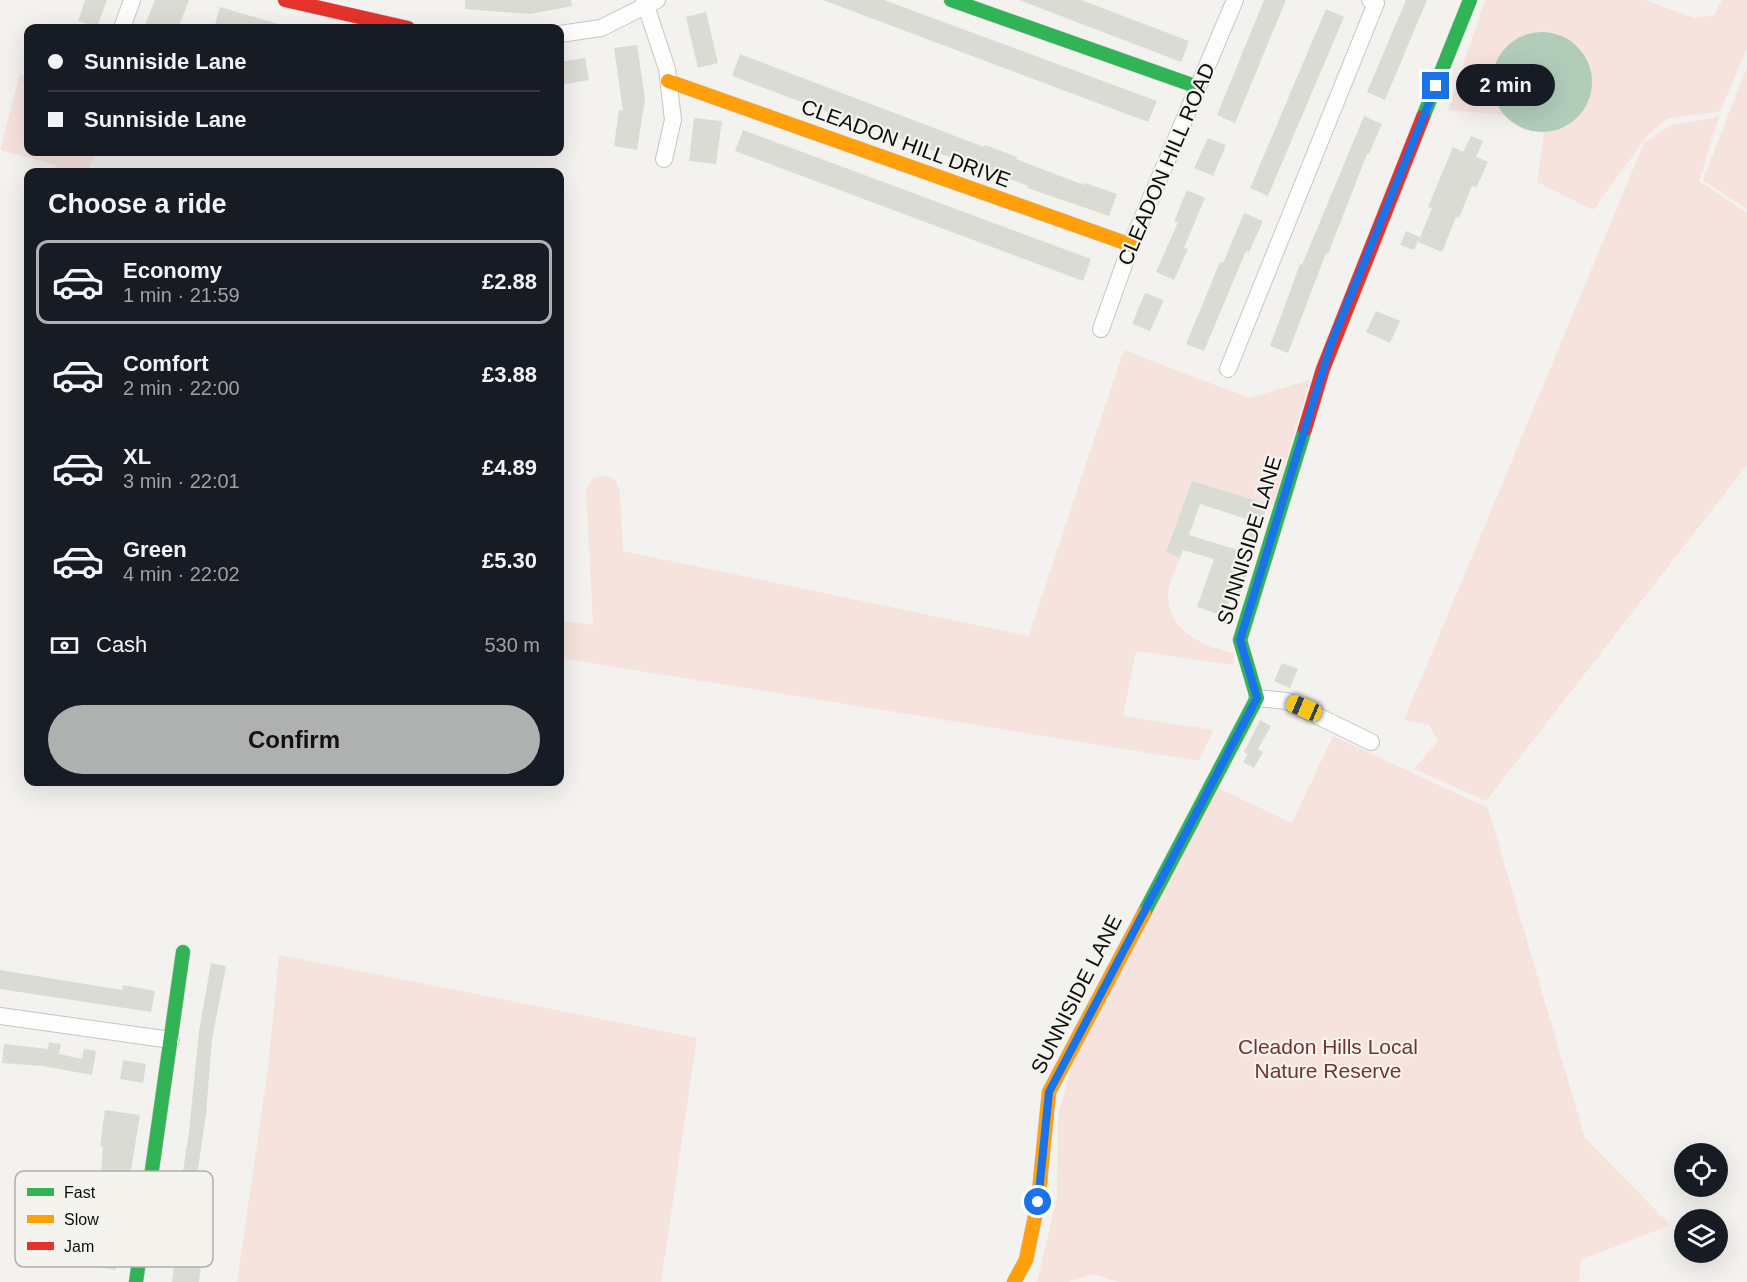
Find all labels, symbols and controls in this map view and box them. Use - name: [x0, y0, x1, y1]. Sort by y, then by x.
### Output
- text: Sunniside Lane: [84, 49, 247, 74]
- street label: CLEADON HILL ROAD: [1113, 59, 1219, 269]
- callout: 2 min: [1457, 65, 1556, 107]
- route end: [1422, 72, 1449, 99]
- text: 2 min: [1479, 74, 1532, 96]
- street label: CLEADON HILL DRIVE: [798, 94, 1014, 192]
- text: Sunniside Lane: [84, 107, 247, 132]
- text: Choose a ride: [48, 189, 227, 219]
- icon: car: [51, 255, 105, 309]
- text: Economy: [123, 258, 222, 283]
- text: £2.88: [482, 269, 537, 294]
- text: 1 min · 21:59: [123, 284, 240, 306]
- icon: car: [51, 348, 105, 402]
- text: Comfort: [123, 351, 209, 376]
- text: £3.88: [482, 362, 537, 387]
- text: 2 min · 22:00: [123, 377, 240, 399]
- icon: car: [51, 441, 105, 495]
- text: XL: [123, 444, 151, 469]
- street label: SUNNISIDE LANE: [1212, 453, 1286, 627]
- text: £4.89: [482, 455, 537, 480]
- text: 3 min · 22:01: [123, 470, 240, 492]
- icon: car: [51, 534, 105, 588]
- text: Green: [123, 537, 187, 562]
- text: £5.30: [482, 548, 537, 573]
- text: 4 min · 22:02: [123, 563, 240, 585]
- icon: cash: [48, 629, 81, 662]
- text: Cash: [96, 632, 147, 657]
- text: 530 m: [484, 634, 540, 656]
- car: [1284, 693, 1324, 723]
- button: Confirm: [48, 705, 540, 774]
- street label: SUNNISIDE LANE: [1026, 911, 1126, 1077]
- park label: Cleadon Hills Local Nature Reserve: [1238, 1035, 1418, 1082]
- map controls: [1674, 1143, 1728, 1263]
- button: locate: [1674, 1143, 1728, 1197]
- legend: [15, 1171, 213, 1267]
- text: Fast: [64, 1184, 96, 1201]
- route start: [1024, 1188, 1051, 1215]
- button: layers: [1674, 1209, 1728, 1263]
- text: Slow: [64, 1211, 99, 1228]
- text: Jam: [64, 1238, 94, 1255]

